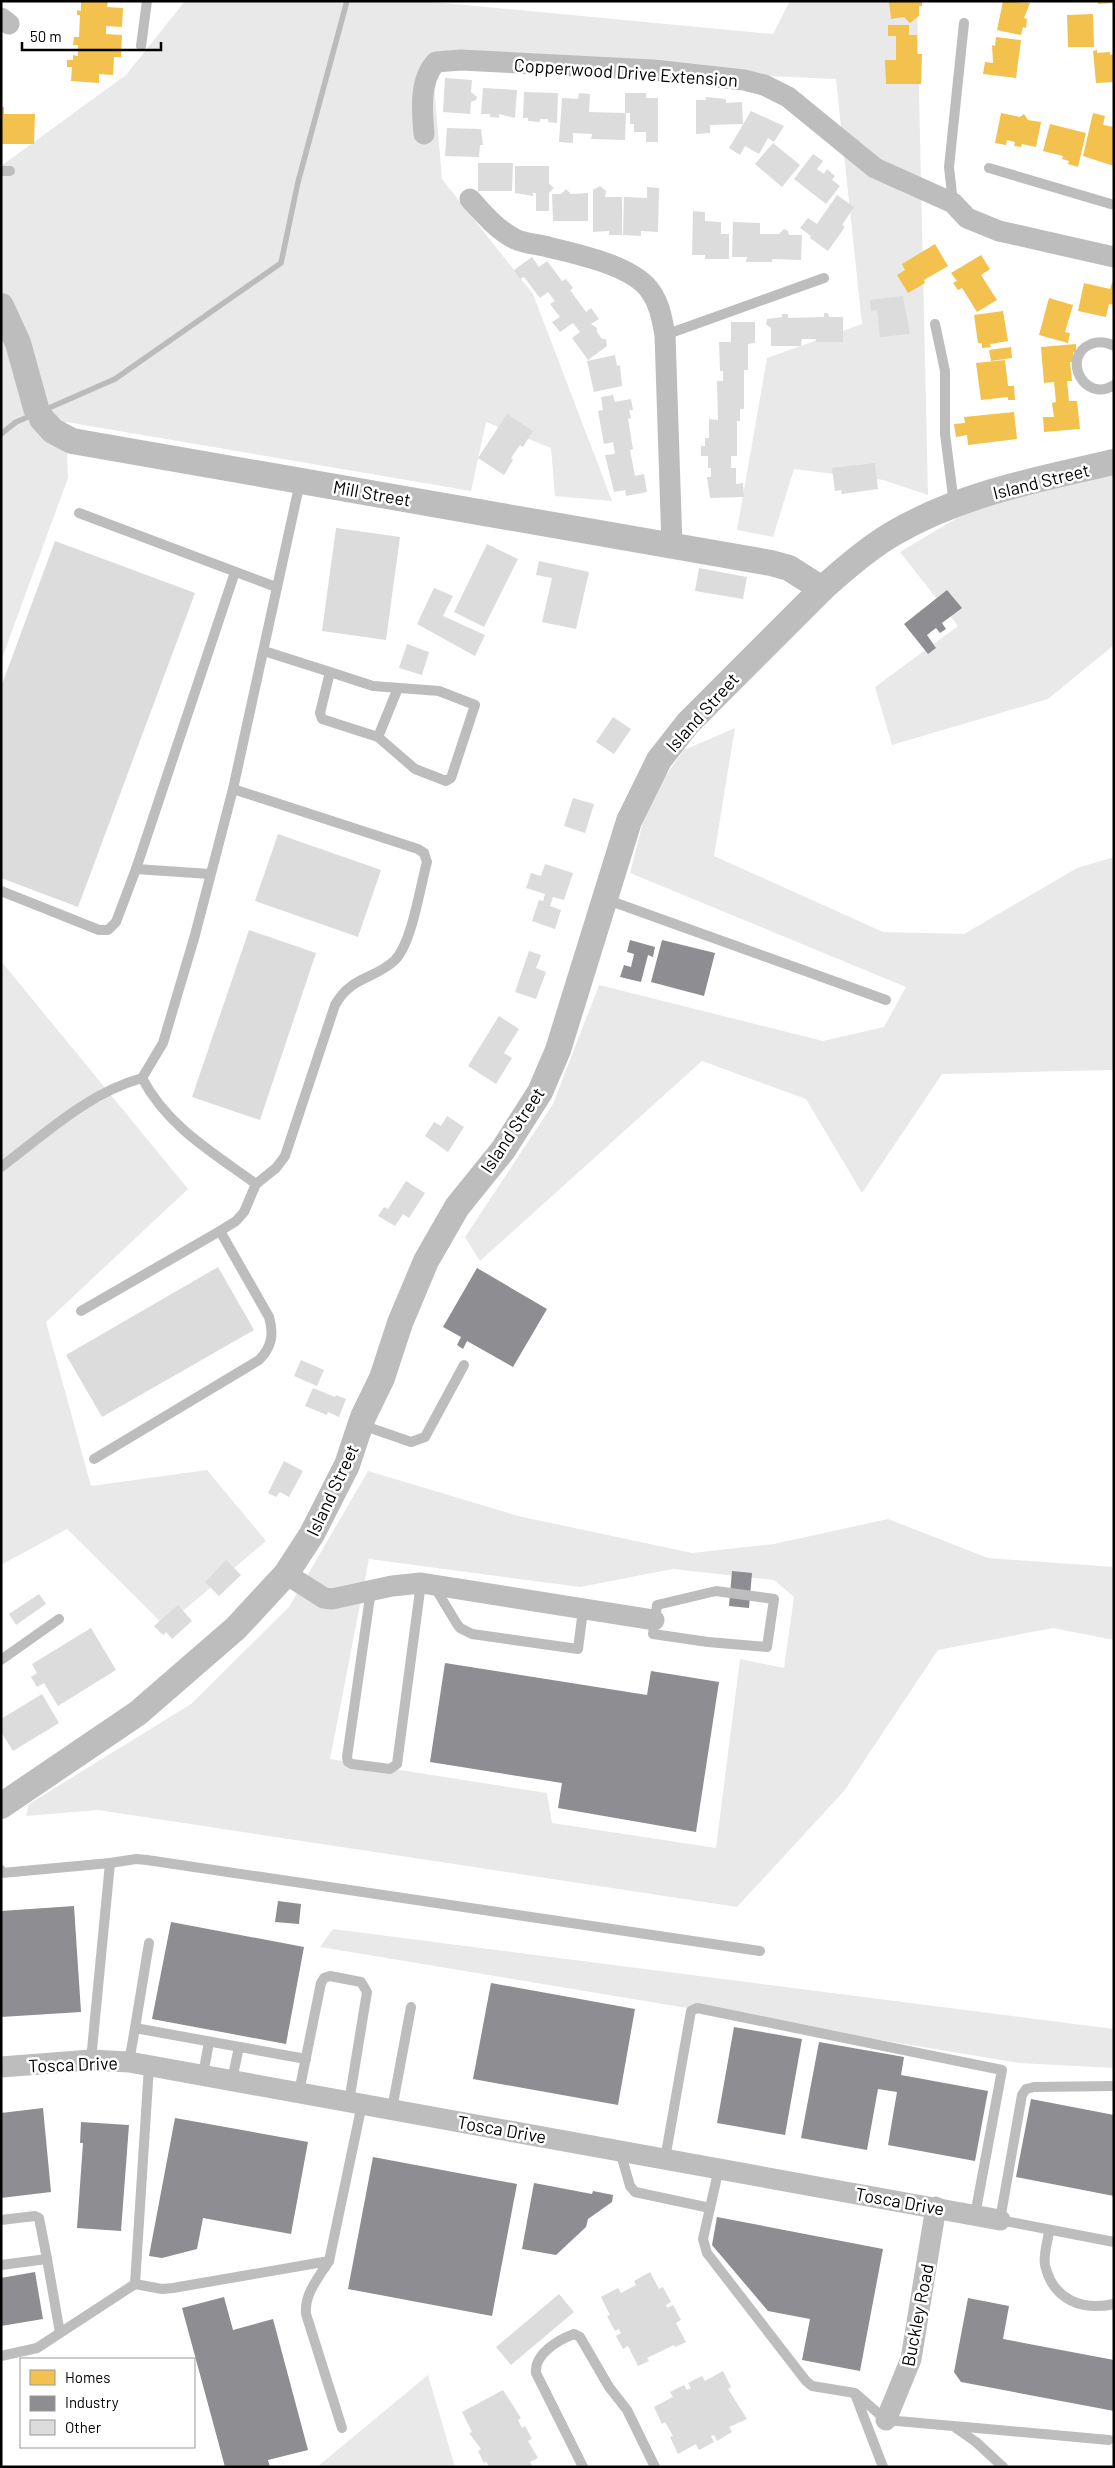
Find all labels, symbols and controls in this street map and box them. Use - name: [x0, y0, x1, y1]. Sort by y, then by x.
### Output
- scale bar: [22, 20, 161, 52]
- text: 50 m: [30, 27, 62, 45]
- street label: Copperwood Drive Extension: [513, 53, 739, 91]
- street label: Island Street: [990, 458, 1092, 504]
- street label: Mill Street: [331, 475, 413, 511]
- street label: Island Street: [661, 668, 743, 756]
- street label: Island Street: [475, 1083, 549, 1177]
- street label: Island Street: [301, 1441, 363, 1539]
- street label: Tosca Drive: [28, 2051, 118, 2077]
- street label: Tosca Drive: [456, 2110, 548, 2148]
- street label: Tosca Drive: [854, 2182, 946, 2220]
- street label: Buckley Road: [896, 2262, 938, 2368]
- legend: [20, 2358, 195, 2448]
- text: Homes: [65, 2368, 110, 2386]
- text: Industry: [65, 2393, 119, 2411]
- text: Other: [65, 2418, 102, 2436]

